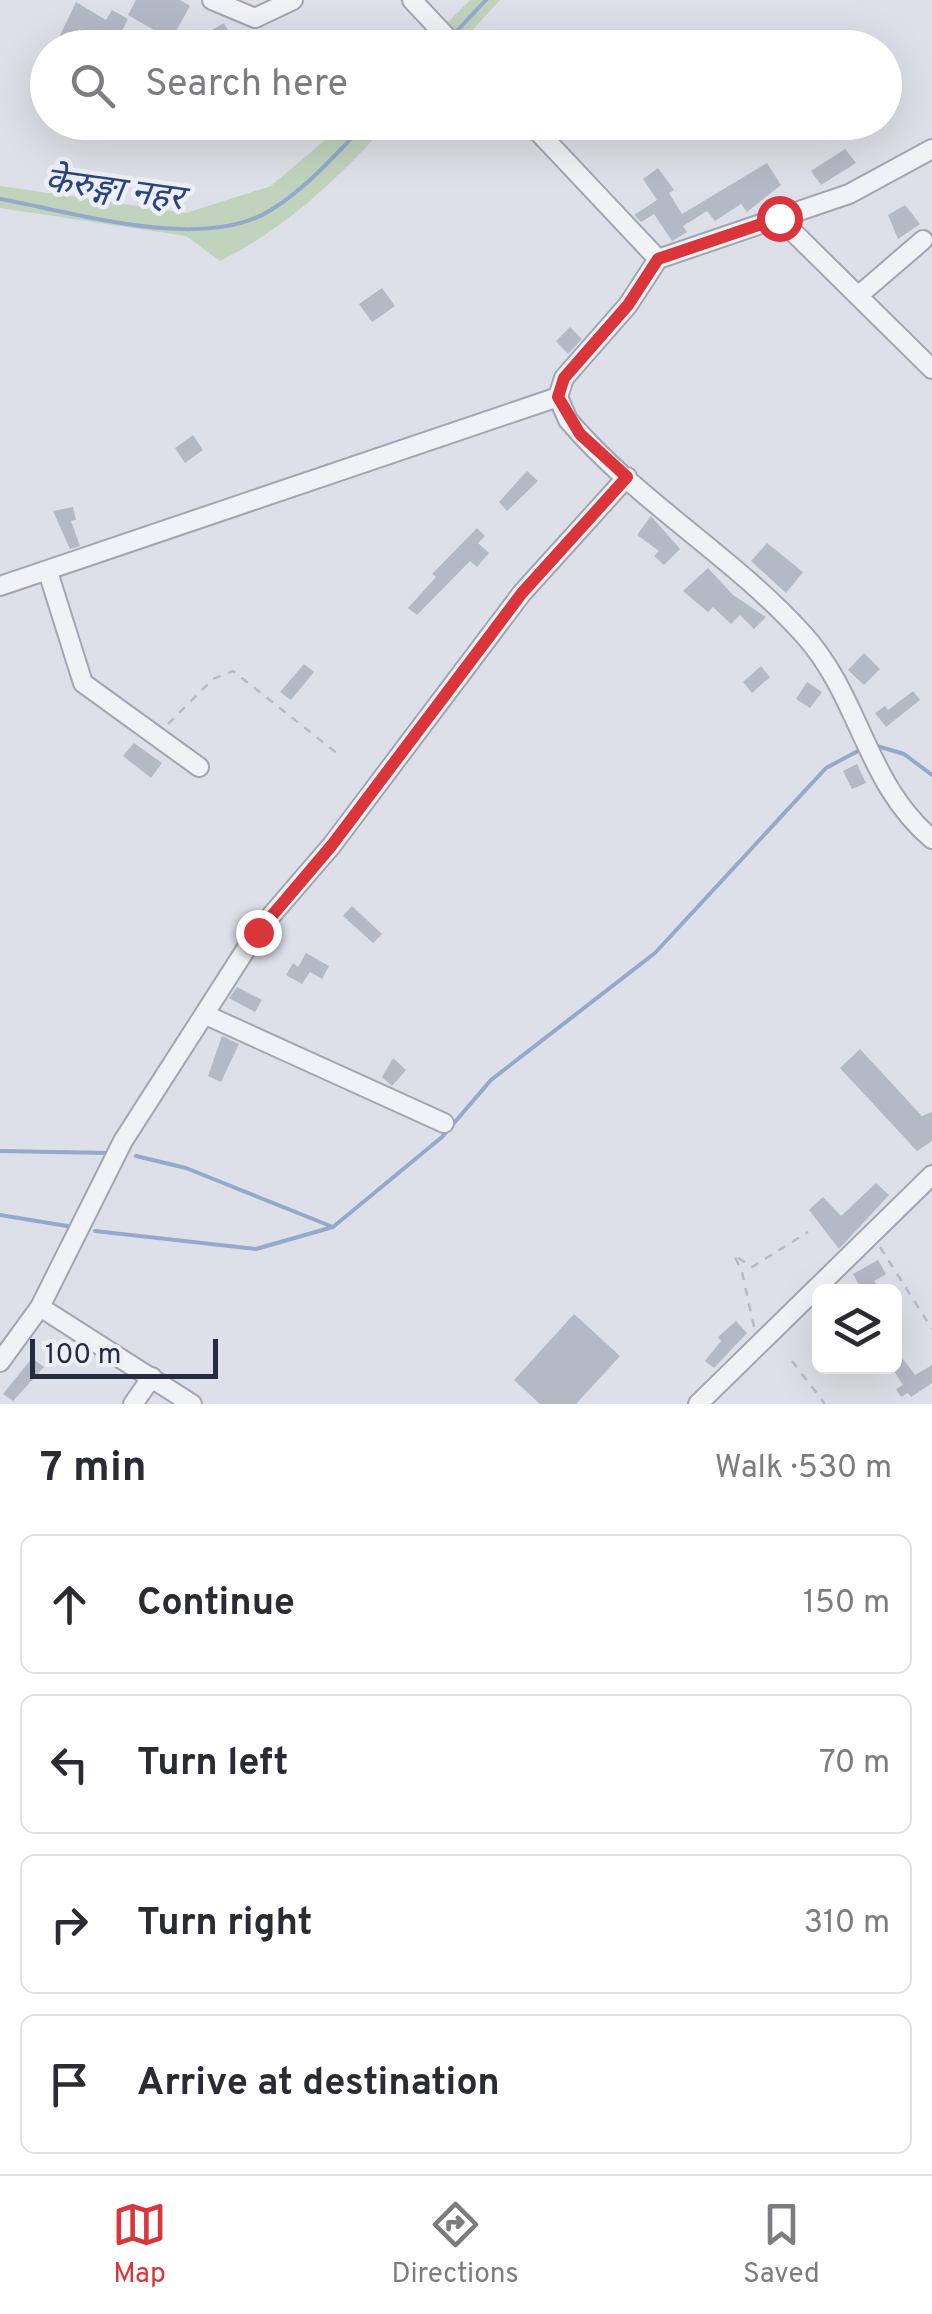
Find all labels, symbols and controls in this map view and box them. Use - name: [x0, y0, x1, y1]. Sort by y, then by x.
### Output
- search box: [30, 30, 902, 140]
- icon: search: [65, 58, 120, 113]
- text: Search here: [145, 61, 348, 110]
- water label: केेरुङ्गा नहर: [42, 159, 193, 223]
- route start: [757, 196, 803, 242]
- route end: [236, 910, 282, 956]
- map controls: [812, 1284, 902, 1374]
- button: layers: [812, 1284, 902, 1374]
- scale bar: [30, 1334, 218, 1378]
- text: 100 m: [45, 1338, 121, 1374]
- text: 7 min: [40, 1443, 147, 1496]
- text: Walk · 530 m: [715, 1449, 892, 1489]
- icon: ahead: [42, 1577, 97, 1632]
- text: Continue: [137, 1580, 295, 1629]
- text: 150 m: [803, 1584, 890, 1624]
- icon: left: [42, 1737, 97, 1792]
- text: Turn left: [137, 1740, 289, 1789]
- text: 70 m: [819, 1744, 890, 1784]
- icon: right: [42, 1897, 97, 1952]
- text: Turn right: [137, 1900, 312, 1949]
- text: 310 m: [804, 1904, 890, 1944]
- icon: arrive: [42, 2057, 97, 2112]
- text: Arrive at destination: [137, 2060, 500, 2109]
- tab: Map: [112, 2197, 167, 2293]
- tab: Directions: [391, 2197, 519, 2293]
- tab: Saved: [743, 2197, 820, 2293]

